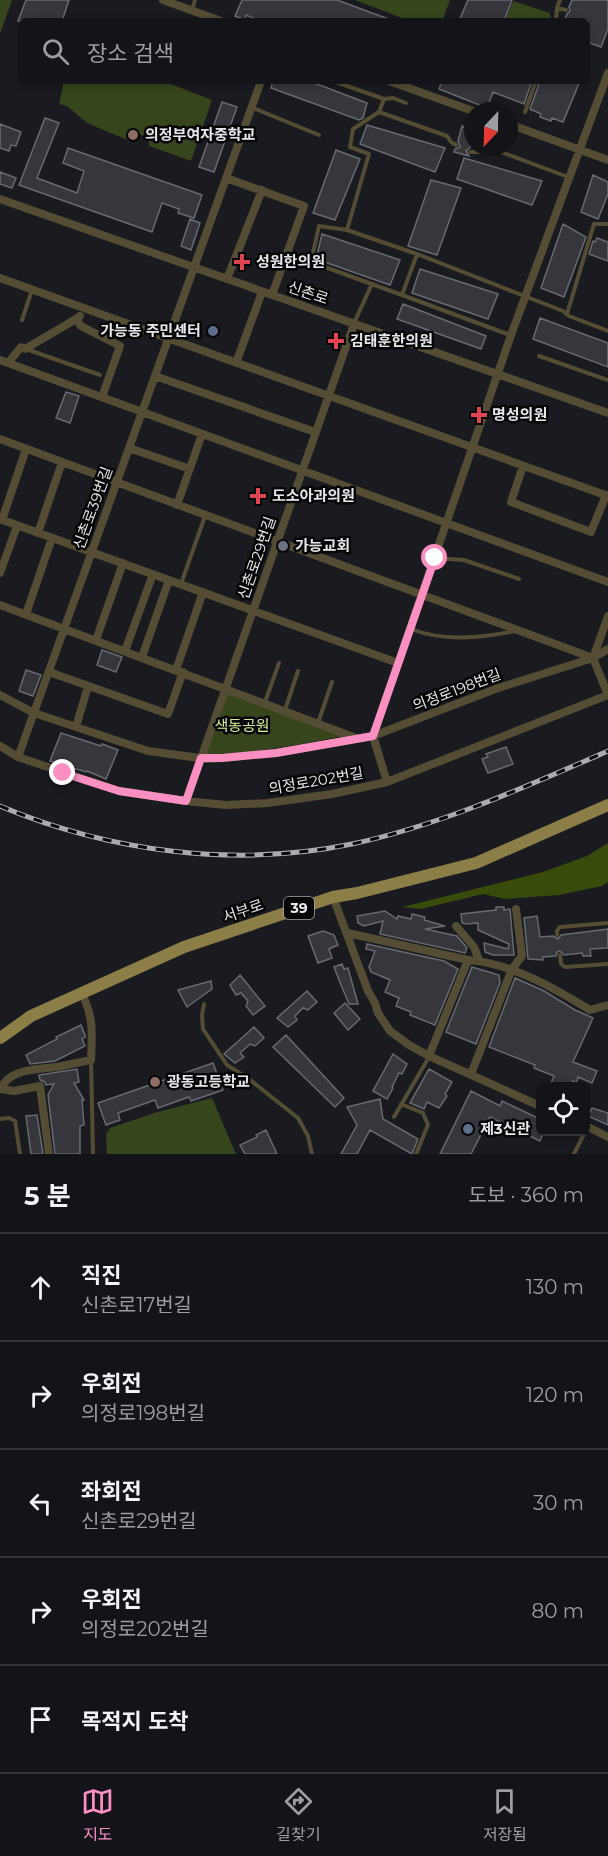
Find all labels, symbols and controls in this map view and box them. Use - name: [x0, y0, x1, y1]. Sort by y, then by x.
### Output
- search box: [18, 18, 590, 84]
- icon: search: [39, 35, 72, 68]
- text: 장소 검색: [87, 40, 174, 67]
- north arrow: [464, 102, 518, 156]
- place label: 의정부여자중학교: [145, 125, 256, 144]
- marker: 의정부여자중학교: [126, 128, 140, 142]
- place label: 성원한의원: [256, 252, 325, 271]
- marker: 성원한의원: [233, 253, 251, 271]
- street label: 신촌로: [285, 277, 331, 308]
- place label: 가능동 주민센터: [100, 321, 201, 340]
- marker: 가능동 주민센터: [206, 324, 220, 338]
- place label: 김태훈한의원: [350, 331, 433, 350]
- marker: 김태훈한의원: [327, 332, 345, 350]
- place label: 명성의원: [492, 405, 547, 424]
- marker: 명성의원: [470, 406, 488, 424]
- street label: 신촌로39번길: [69, 464, 116, 552]
- place label: 도소아과의원: [272, 486, 355, 505]
- marker: 도소아과의원: [249, 487, 267, 505]
- street label: 신촌로29번길: [233, 514, 280, 602]
- place label: 가능교회: [295, 536, 350, 555]
- marker: 가능교회: [276, 539, 290, 553]
- route start: [421, 544, 447, 570]
- street label: 의정로198번길: [410, 664, 504, 715]
- park label: 색동공원: [214, 716, 270, 735]
- route end: [49, 759, 75, 785]
- street label: 의정로202번길: [267, 763, 365, 798]
- street label: 서부로: [220, 895, 266, 926]
- road number: 39: [284, 897, 314, 919]
- place label: 광동고등학교: [167, 1072, 250, 1091]
- marker: 광동고등학교: [148, 1075, 162, 1089]
- map controls: [536, 1082, 590, 1136]
- button: locate: [536, 1082, 590, 1136]
- place label: 제3신관: [480, 1119, 530, 1138]
- marker: 제3신관: [461, 1122, 475, 1136]
- text: 5 분: [24, 1180, 71, 1212]
- text: 도보 · 360 m: [469, 1183, 584, 1207]
- text: 직진: [81, 1262, 121, 1289]
- icon: ahead: [24, 1271, 57, 1304]
- text: 130 m: [526, 1275, 584, 1299]
- text: 신촌로17번길: [81, 1293, 192, 1317]
- text: 우회전: [81, 1370, 142, 1397]
- icon: right: [24, 1379, 57, 1412]
- text: 120 m: [526, 1383, 584, 1407]
- text: 의정로198번길: [81, 1401, 205, 1425]
- text: 좌회전: [81, 1478, 142, 1505]
- icon: left: [24, 1487, 57, 1520]
- text: 30 m: [533, 1491, 584, 1515]
- text: 신촌로29번길: [81, 1509, 197, 1533]
- text: 우회전: [81, 1586, 142, 1613]
- icon: right: [24, 1595, 57, 1628]
- text: 80 m: [532, 1599, 584, 1623]
- text: 의정로202번길: [81, 1617, 209, 1641]
- icon: arrive: [24, 1703, 57, 1736]
- text: 목적지 도착: [81, 1708, 188, 1735]
- tab: 지도: [81, 1785, 114, 1845]
- tab: 길찾기: [276, 1785, 321, 1845]
- tab: 저장됨: [483, 1785, 527, 1845]

